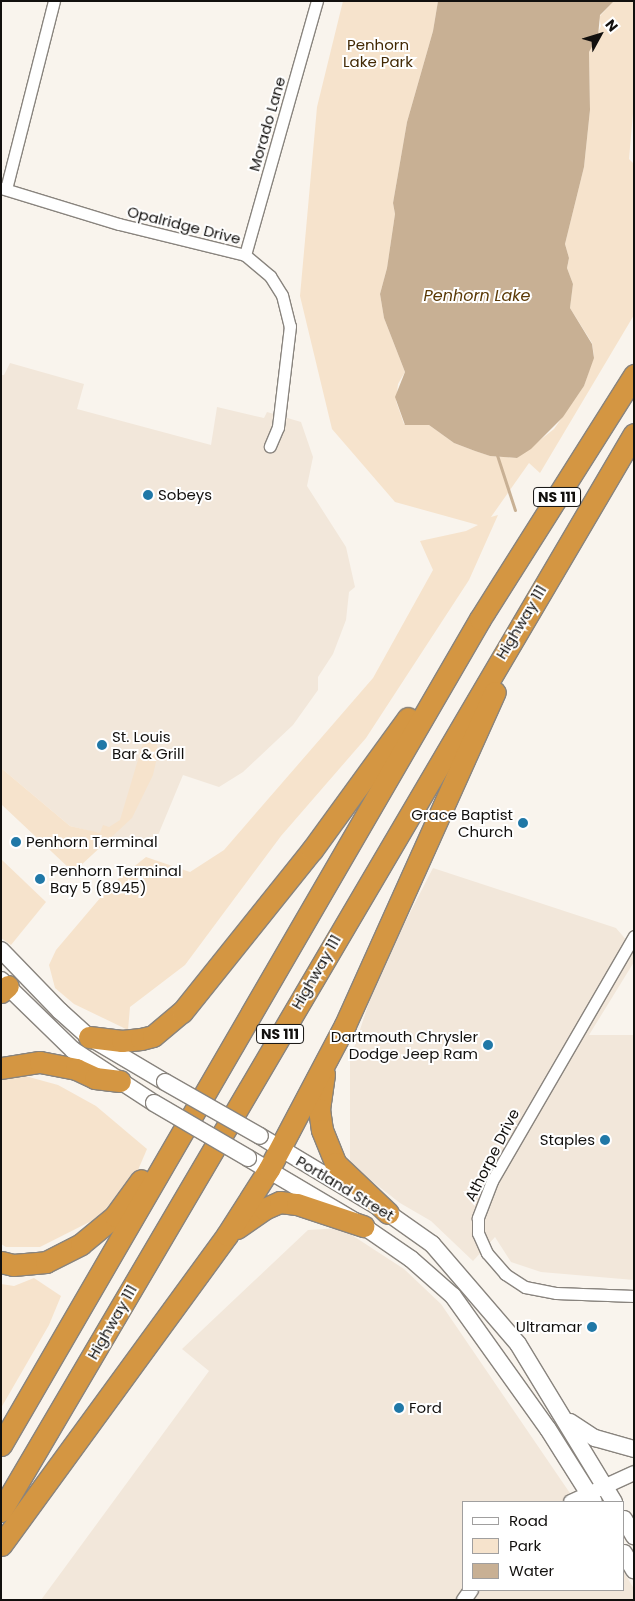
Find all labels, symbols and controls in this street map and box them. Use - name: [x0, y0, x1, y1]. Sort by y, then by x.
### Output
- north arrow: [575, 10, 625, 60]
- text: N: [601, 15, 623, 36]
- park label: Penhorn Lake Park: [343, 35, 413, 70]
- street label: Morado Lane: [245, 75, 289, 173]
- street label: Opalridge Drive: [125, 202, 243, 248]
- water label: Penhorn Lake: [424, 286, 530, 306]
- place label: Sobeys: [158, 486, 212, 504]
- road number: NS 111: [532, 486, 582, 508]
- marker: Sobeys: [142, 489, 154, 501]
- street label: Highway 111: [492, 582, 550, 662]
- place label: St. Louis Bar & Grill: [112, 727, 184, 762]
- marker: St. Louis Bar & Grill: [96, 739, 108, 751]
- place label: Grace Baptist Church: [411, 805, 513, 840]
- marker: Grace Baptist Church: [517, 817, 529, 829]
- place label: Penhorn Terminal: [26, 833, 158, 851]
- marker: Penhorn Terminal: [10, 836, 22, 848]
- place label: Penhorn Terminal Bay 5 (8945): [50, 861, 182, 896]
- marker: Penhorn Terminal Bay 5 (8945): [34, 873, 46, 885]
- street label: Highway 111: [287, 932, 345, 1012]
- road number: NS 111: [255, 1022, 305, 1046]
- place label: Dartmouth Chrysler Dodge Jeep Ram: [331, 1027, 478, 1062]
- marker: Dartmouth Chrysler Dodge Jeep Ram: [482, 1039, 494, 1051]
- street label: Athorpe Drive: [461, 1106, 523, 1204]
- place label: Staples: [540, 1131, 595, 1149]
- marker: Staples: [599, 1134, 611, 1146]
- street label: Portland Street: [293, 1152, 397, 1224]
- street label: Highway 111: [83, 1282, 141, 1362]
- place label: Ultramar: [516, 1318, 582, 1336]
- marker: Ultramar: [586, 1321, 598, 1333]
- place label: Ford: [409, 1399, 442, 1417]
- marker: Ford: [393, 1402, 405, 1414]
- legend: [462, 1501, 625, 1591]
- text: Road: [509, 1510, 548, 1531]
- text: Park: [509, 1535, 541, 1556]
- text: Water: [509, 1560, 554, 1581]

